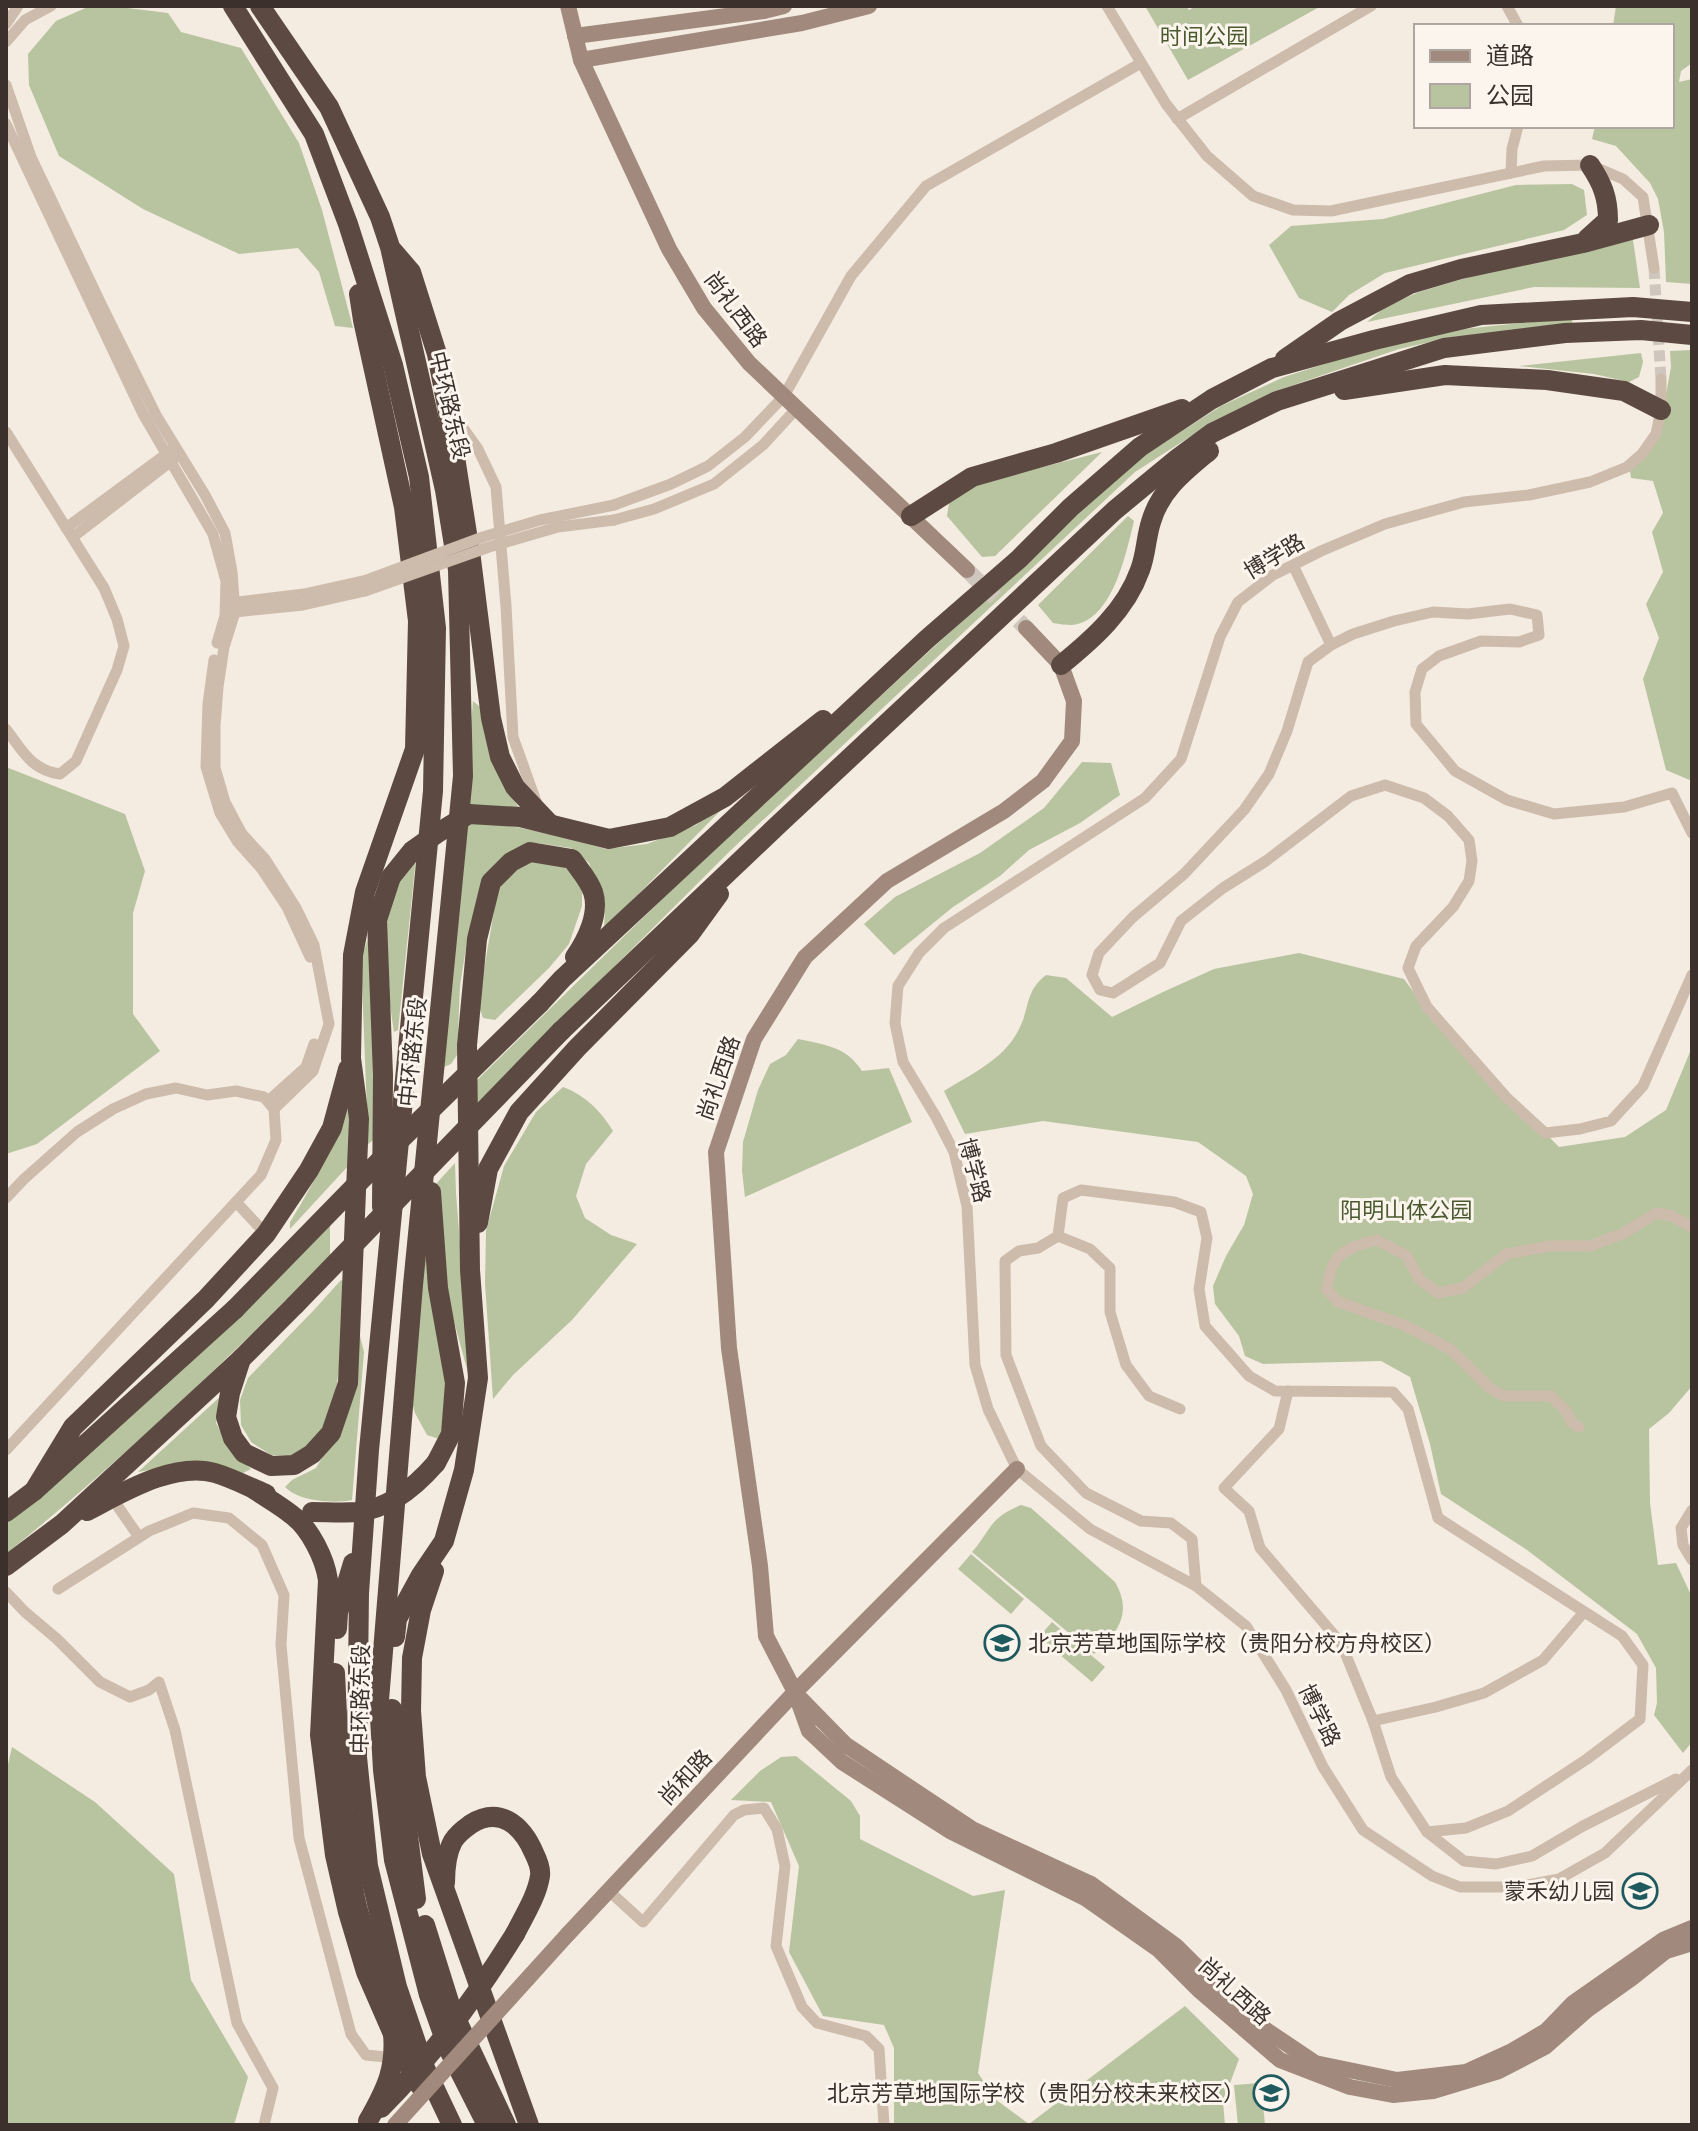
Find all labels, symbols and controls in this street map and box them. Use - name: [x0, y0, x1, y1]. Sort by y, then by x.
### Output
- park label: 时间公园: [1160, 24, 1248, 49]
- legend: [1414, 24, 1674, 128]
- text: 道路: [1486, 42, 1534, 70]
- text: 公园: [1486, 82, 1534, 110]
- street label: 尚礼西路: [699, 267, 772, 352]
- street label: 中环路东段: [425, 349, 474, 462]
- street label: 博学路: [1240, 529, 1309, 584]
- street label: 中环路东段: [394, 996, 431, 1108]
- street label: 尚礼西路: [692, 1032, 745, 1124]
- street label: 博学路: [954, 1135, 995, 1205]
- park label: 阳明山体公园: [1340, 1198, 1472, 1223]
- school or university icon: 北京芳草地国际学校（贵阳分校方舟校区）: [983, 1624, 1021, 1662]
- place label: 北京芳草地国际学校（贵阳分校方舟校区）: [1028, 1631, 1446, 1656]
- street label: 中环路东段: [347, 1644, 374, 1754]
- street label: 博学路: [1294, 1680, 1345, 1750]
- street label: 尚和路: [654, 1745, 717, 1810]
- school or university icon: 蒙禾幼儿园: [1621, 1872, 1659, 1910]
- place label: 蒙禾幼儿园: [1504, 1879, 1614, 1904]
- street label: 尚礼西路: [1194, 1953, 1276, 2030]
- school or university icon: 北京芳草地国际学校（贵阳分校未来校区）: [1252, 2074, 1290, 2112]
- place label: 北京芳草地国际学校（贵阳分校未来校区）: [827, 2081, 1245, 2106]

